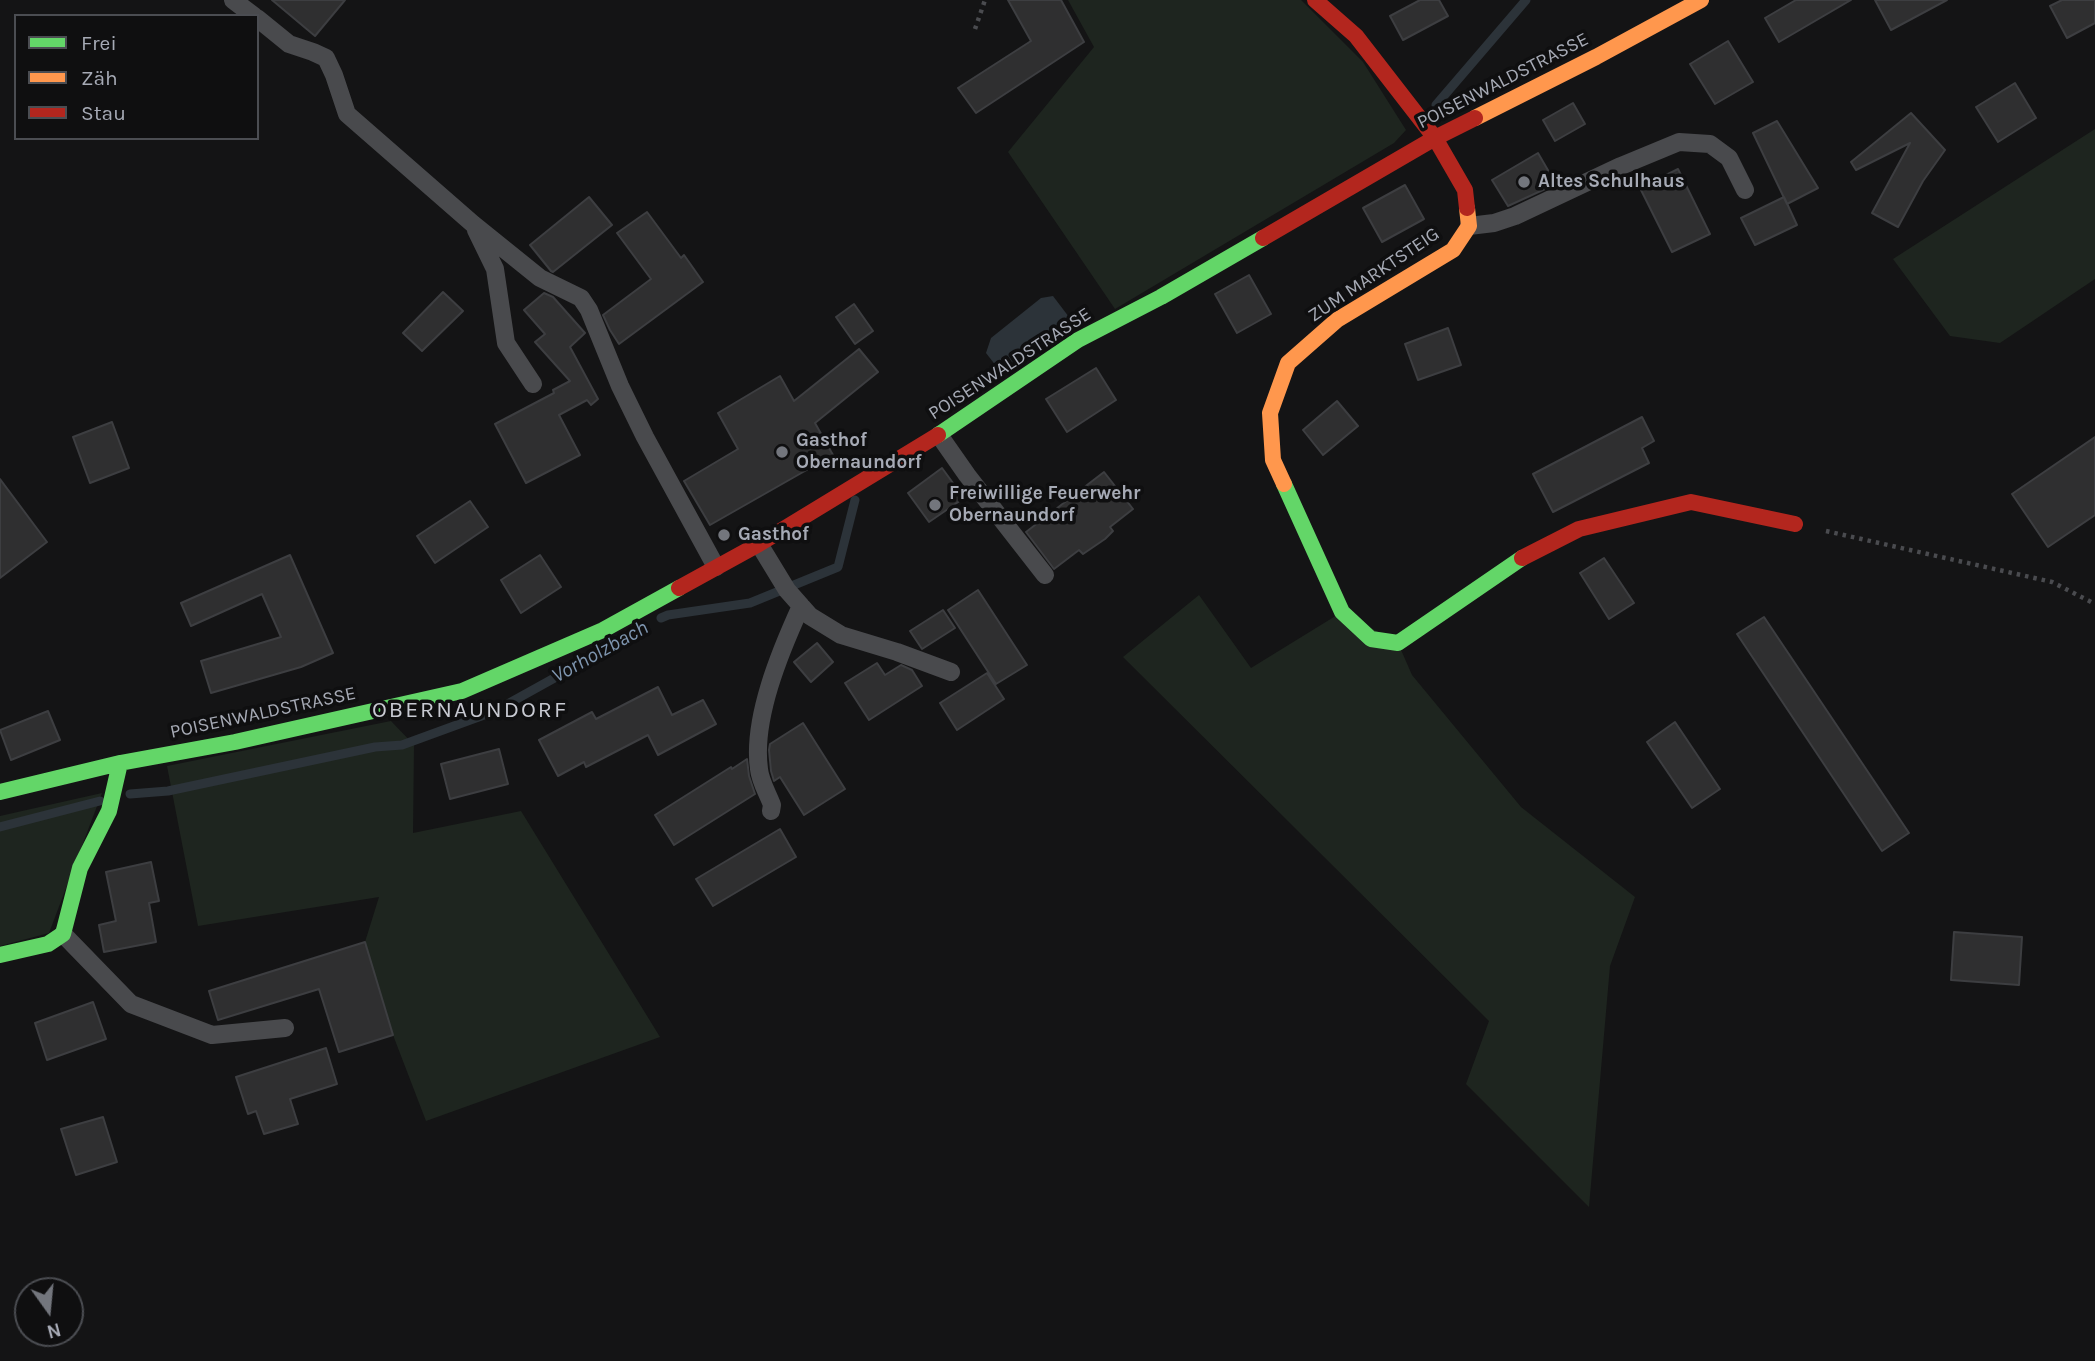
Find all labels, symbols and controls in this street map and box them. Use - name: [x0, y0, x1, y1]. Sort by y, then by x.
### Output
- legend: [14, 14, 259, 140]
- street label: POISENWALDSTRASSE: [1414, 28, 1592, 134]
- text: Frei: [81, 31, 117, 55]
- text: Zäh: [81, 66, 118, 90]
- text: Stau: [81, 101, 126, 125]
- place label: Altes Schulhaus: [1538, 171, 1685, 193]
- marker: Altes Schulhaus: [1516, 174, 1532, 190]
- street label: ZUM MARKTSTEIG: [1304, 223, 1444, 327]
- street label: POISENWALDSTRASSE: [924, 303, 1096, 425]
- place label: Gasthof Obernaundorf: [796, 430, 922, 474]
- marker: Gasthof Obernaundorf: [774, 444, 790, 460]
- place label: Freiwillige Feuerwehr Obernaundorf: [949, 483, 1141, 527]
- marker: Freiwillige Feuerwehr Obernaundorf: [927, 497, 943, 513]
- place label: Gasthof: [738, 524, 809, 546]
- marker: Gasthof: [716, 527, 732, 543]
- water label: Vorholzbach: [547, 615, 653, 689]
- street label: POISENWALDSTRASSE: [168, 682, 358, 744]
- district label: OBERNAUNDORF: [373, 696, 567, 724]
- north arrow: [14, 1277, 84, 1347]
- text: N: [44, 1318, 63, 1343]

